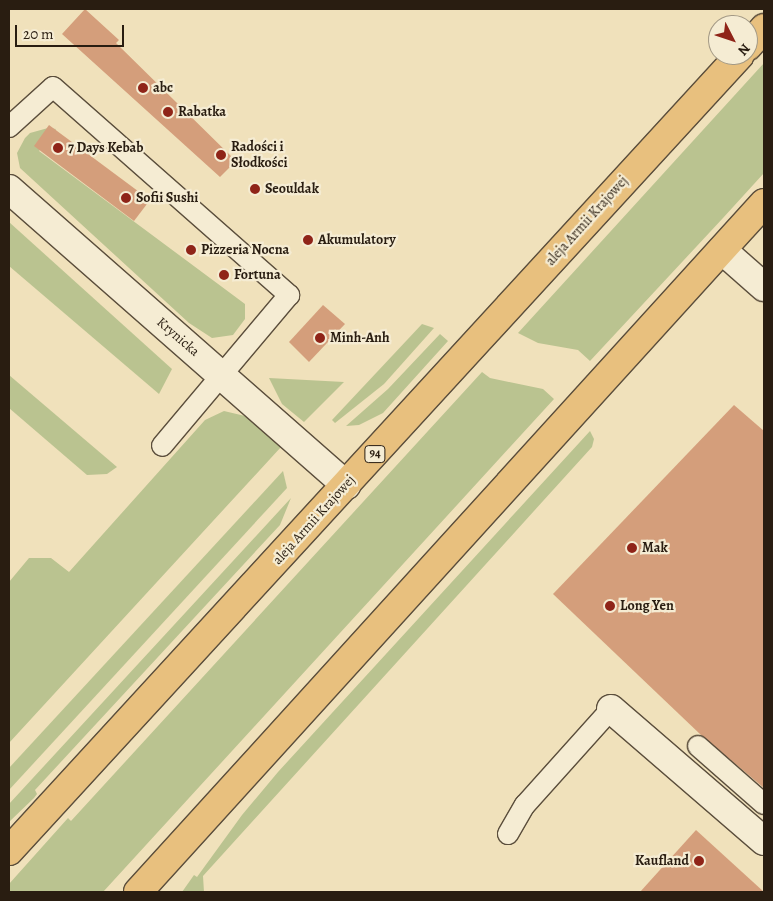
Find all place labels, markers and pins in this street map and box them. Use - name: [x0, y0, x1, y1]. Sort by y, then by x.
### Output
- place label: abc: [153, 80, 173, 96]
- marker: abc: [137, 82, 149, 94]
- place label: Rabatka: [178, 104, 226, 120]
- marker: Rabatka: [162, 106, 174, 118]
- place label: Radości i Słodkości: [231, 139, 288, 172]
- place label: 7 Days Kebab: [68, 140, 144, 156]
- marker: 7 Days Kebab: [52, 142, 64, 154]
- marker: Radości i Słodkości: [215, 149, 227, 161]
- place label: Seouldak: [265, 181, 319, 197]
- marker: Seouldak: [249, 183, 261, 195]
- place label: Sofii Sushi: [136, 190, 198, 206]
- marker: Sofii Sushi: [120, 192, 132, 204]
- place label: Akumulatory: [318, 232, 396, 248]
- marker: Akumulatory: [302, 234, 314, 246]
- place label: Pizzeria Nocna: [201, 242, 289, 258]
- marker: Pizzeria Nocna: [185, 244, 197, 256]
- place label: Fortuna: [234, 267, 281, 283]
- marker: Fortuna: [218, 269, 230, 281]
- place label: Minh-Anh: [330, 330, 390, 346]
- marker: Minh-Anh: [314, 332, 326, 344]
- place label: Mak: [642, 540, 668, 556]
- marker: Mak: [626, 542, 638, 554]
- place label: Long Yen: [620, 598, 674, 614]
- marker: Long Yen: [604, 600, 616, 612]
- place label: Kaufland: [635, 853, 689, 869]
- marker: Kaufland: [693, 855, 705, 867]

